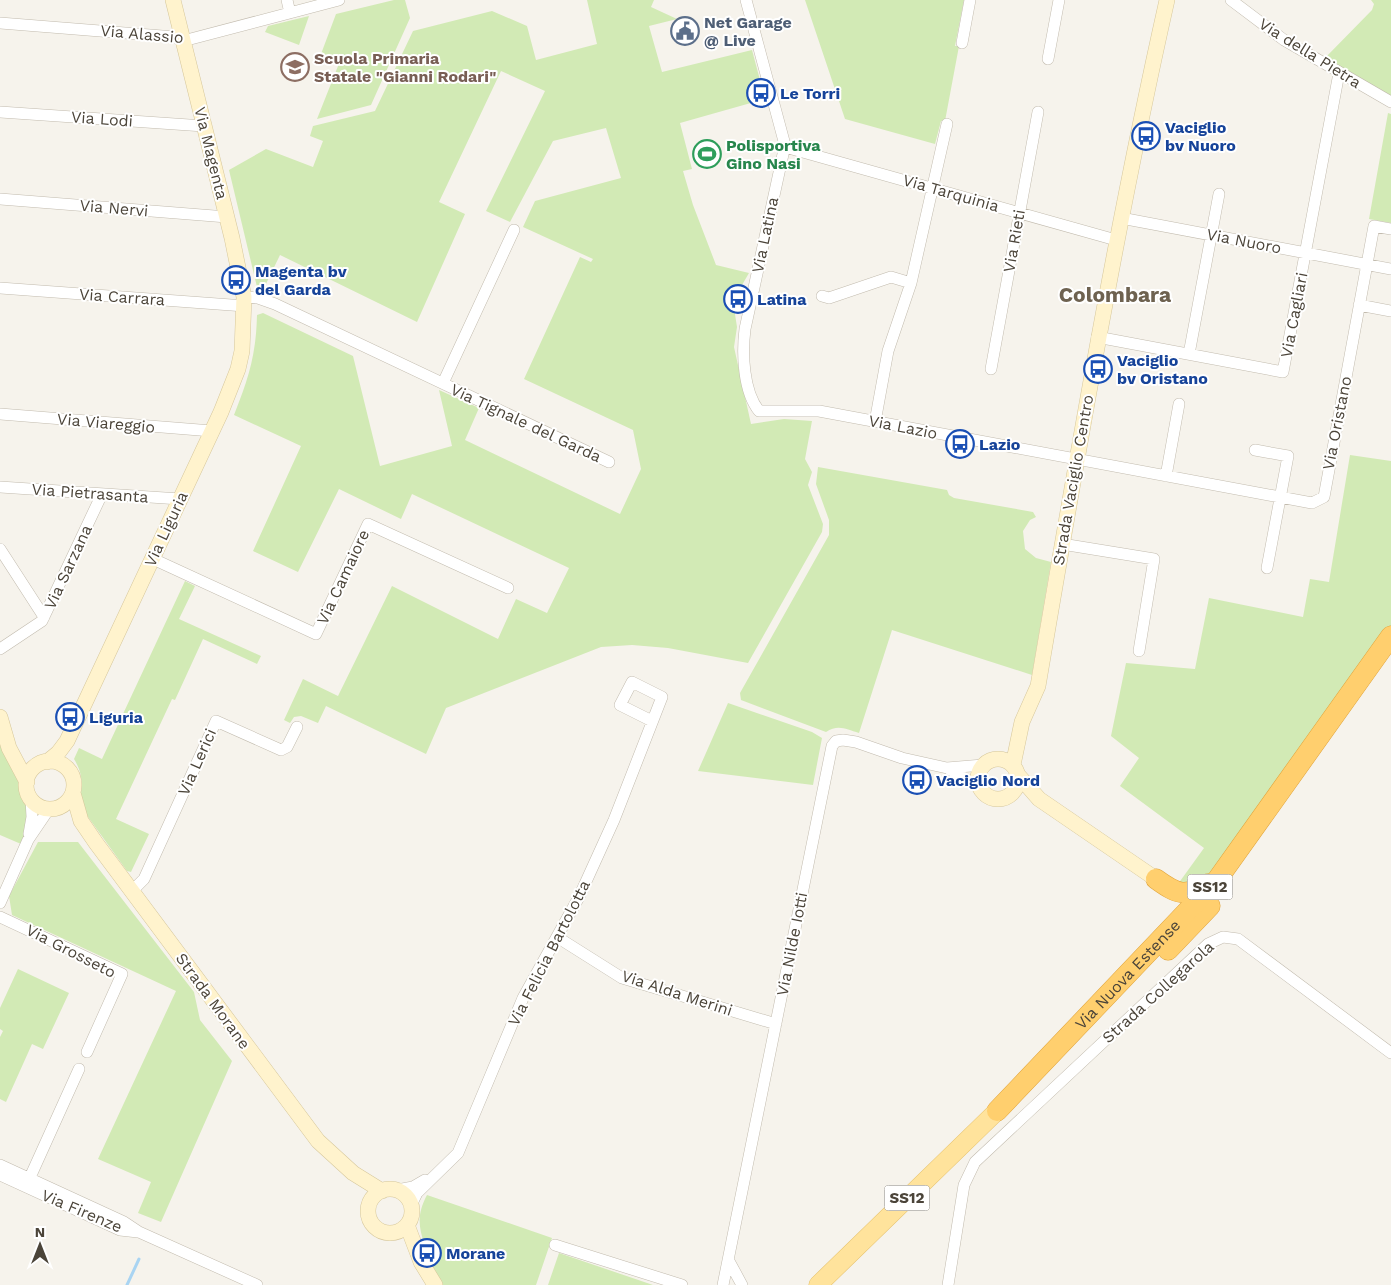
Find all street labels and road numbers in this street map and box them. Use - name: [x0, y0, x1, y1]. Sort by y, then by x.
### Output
- street label: Via della Pietra: [1255, 14, 1365, 92]
- street label: Via Alassio: [100, 21, 184, 47]
- street label: Via Magenta: [190, 105, 232, 201]
- street label: Via Lodi: [70, 107, 134, 131]
- street label: Via Tarquinia: [901, 170, 1001, 216]
- street label: Via Latina: [748, 195, 782, 275]
- street label: Via Nervi: [79, 196, 149, 220]
- street label: Via Rieti: [999, 208, 1029, 274]
- street label: Via Nuoro: [1205, 224, 1283, 258]
- street label: Via Cagliari: [1276, 271, 1312, 359]
- street label: Via Carrara: [78, 285, 166, 309]
- street label: Via Oristano: [1319, 374, 1355, 472]
- street label: Via Tignale del Garda: [448, 380, 604, 466]
- street label: Strada Vaciglio Centro: [1049, 393, 1097, 567]
- street label: Via Viareggio: [56, 409, 156, 437]
- street label: Via Lazio: [867, 411, 939, 443]
- street label: Via Pietrasanta: [31, 479, 149, 507]
- street label: Via Liguria: [140, 488, 192, 570]
- street label: Via Sarzana: [40, 522, 96, 612]
- street label: Via Camaiore: [313, 527, 373, 627]
- street label: Via Lerici: [174, 726, 220, 798]
- road number: SS12: [1188, 874, 1232, 900]
- street label: Via Felicia Bartolotta: [504, 877, 594, 1029]
- street label: Via Nilde Iotti: [773, 891, 811, 997]
- street label: Via Nuova Estense: [1071, 915, 1184, 1033]
- street label: Via Grosseto: [23, 920, 119, 982]
- street label: Strada Collegarola: [1098, 937, 1218, 1047]
- street label: Strada Morane: [172, 949, 254, 1053]
- street label: Via Alda Merini: [619, 966, 735, 1020]
- street label: Via Firenze: [39, 1185, 125, 1237]
- road number: SS12: [884, 1186, 930, 1210]

